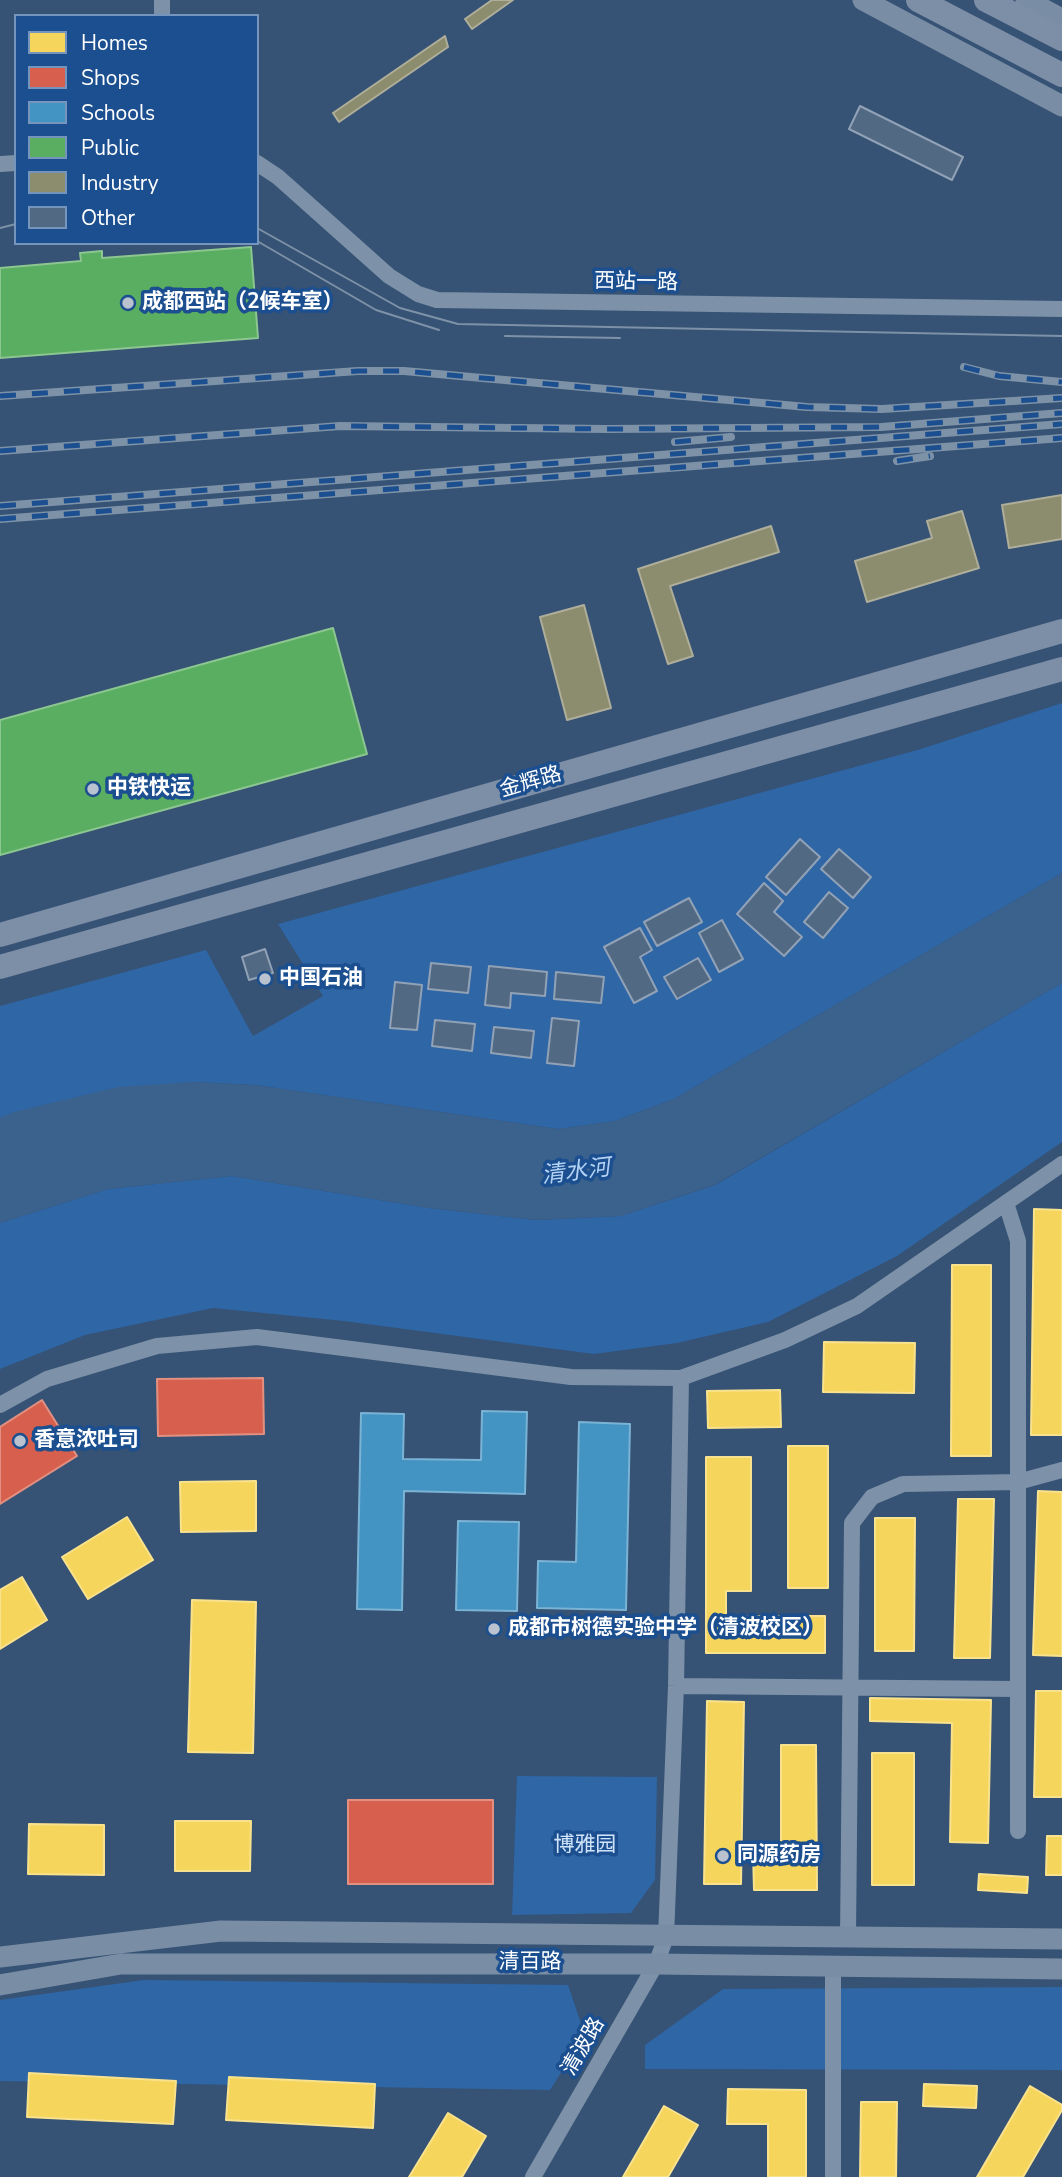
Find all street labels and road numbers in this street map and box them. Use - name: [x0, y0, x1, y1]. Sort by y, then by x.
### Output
- street label: 西站一路: [594, 270, 678, 296]
- street label: 金辉路: [497, 762, 565, 804]
- street label: 清百路: [499, 1950, 561, 1976]
- street label: 清波路: [557, 2013, 611, 2081]

